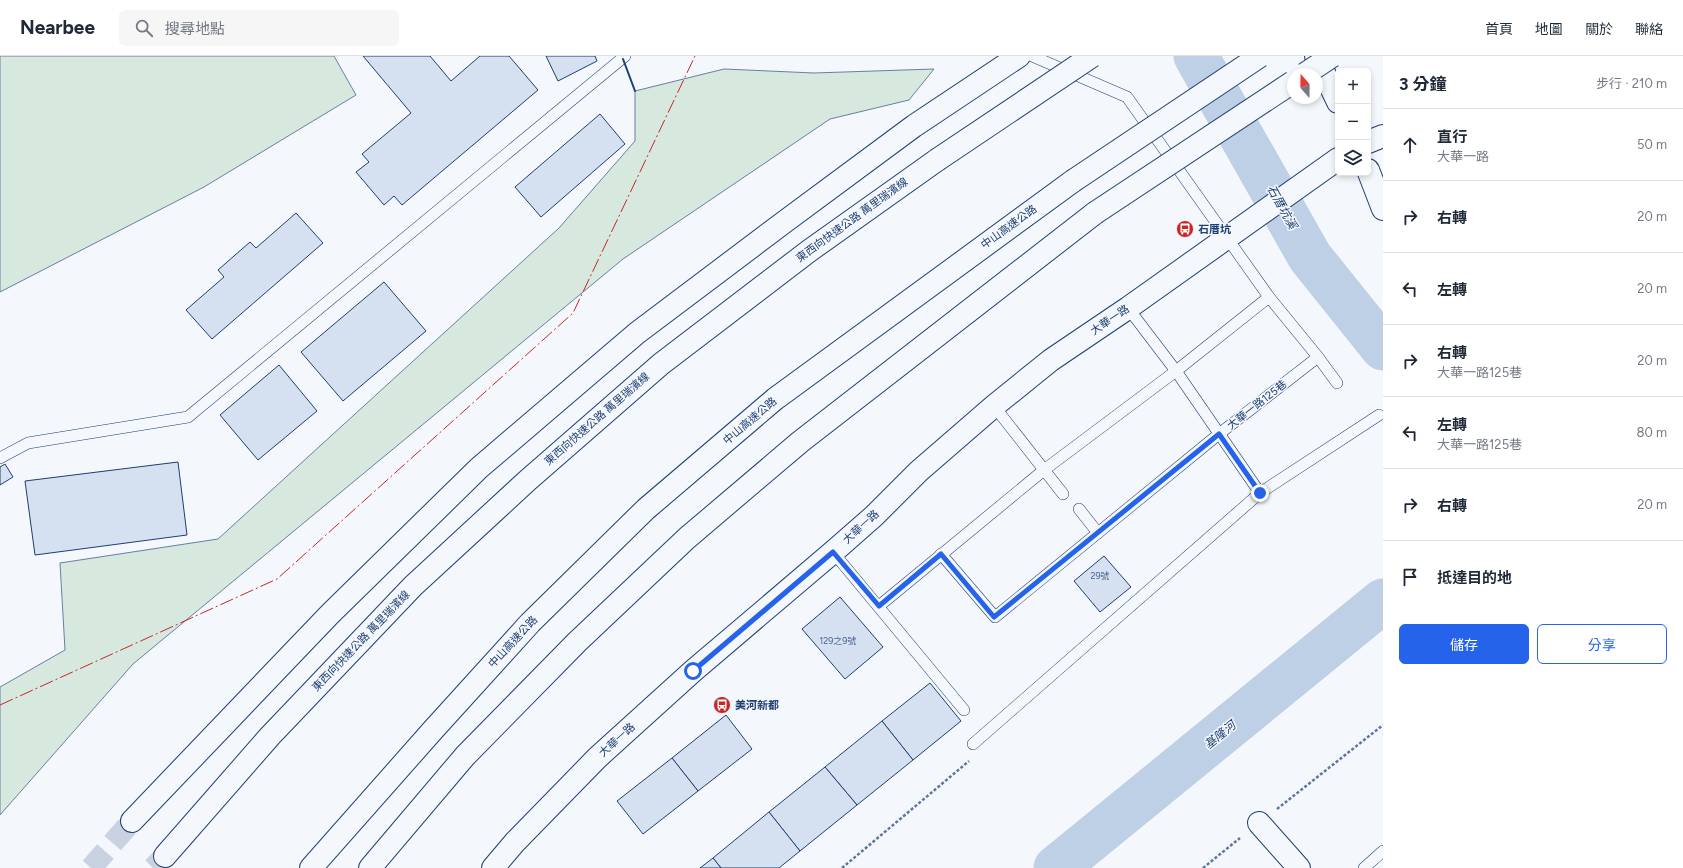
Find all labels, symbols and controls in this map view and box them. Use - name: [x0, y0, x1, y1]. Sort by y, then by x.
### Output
- search box: [119, 10, 399, 46]
- text: Nearbee: [20, 16, 95, 39]
- icon: search: [133, 17, 155, 39]
- text: 搜尋地點: [165, 20, 225, 38]
- text: 首頁: [1485, 21, 1513, 38]
- text: 地圖: [1535, 21, 1563, 38]
- text: 關於: [1585, 21, 1613, 38]
- text: 聯絡: [1635, 21, 1663, 38]
- north arrow: [1287, 68, 1323, 104]
- map controls: [1335, 68, 1371, 176]
- button: +: [1335, 68, 1371, 104]
- text: 3 分鐘: [1399, 74, 1447, 94]
- text: 步行 · 210 m: [1596, 76, 1667, 91]
- button: −: [1335, 104, 1371, 140]
- text: 直行: [1437, 128, 1467, 146]
- icon: ahead: [1399, 134, 1421, 156]
- text: 50 m: [1637, 137, 1667, 152]
- button: layers: [1335, 140, 1371, 176]
- text: 大華一路: [1437, 149, 1489, 164]
- street label: 東西向快速公路 萬里瑞濱線: [794, 175, 910, 265]
- water label: 石厝坑溪: [1264, 183, 1301, 233]
- street label: 中山高速公路: [978, 202, 1040, 252]
- icon: right: [1399, 206, 1421, 228]
- text: 右轉: [1437, 209, 1467, 227]
- text: 20 m: [1637, 209, 1667, 224]
- bus stop icon: 石厝坑: [1175, 219, 1195, 239]
- place label: 石厝坑: [1198, 223, 1231, 236]
- icon: left: [1399, 278, 1421, 300]
- text: 左轉: [1437, 281, 1467, 299]
- text: 20 m: [1637, 281, 1667, 296]
- street label: 大華一路: [1088, 302, 1132, 338]
- text: 右轉: [1437, 344, 1467, 362]
- icon: right: [1399, 350, 1421, 372]
- text: 20 m: [1637, 353, 1667, 368]
- text: 大華一路125巷: [1437, 365, 1522, 380]
- street label: 東西向快速公路 萬里瑞濱線: [542, 370, 652, 468]
- street label: 大華一路125巷: [1225, 378, 1289, 432]
- street label: 中山高速公路: [721, 395, 779, 447]
- text: 左轉: [1437, 416, 1467, 434]
- icon: left: [1399, 422, 1421, 444]
- text: 80 m: [1636, 425, 1667, 440]
- text: 大華一路125巷: [1437, 437, 1522, 452]
- route end: [1251, 484, 1269, 502]
- icon: right: [1399, 494, 1421, 516]
- text: 右轉: [1437, 497, 1467, 515]
- text: 20 m: [1637, 497, 1667, 512]
- street label: 大華一路: [840, 507, 882, 547]
- icon: arrive: [1399, 566, 1421, 588]
- text: 抵達目的地: [1437, 569, 1512, 587]
- house number: 29號: [1090, 570, 1110, 581]
- street label: 東西向快速公路 萬里瑞濱線: [310, 588, 412, 694]
- street label: 中山高速公路: [486, 613, 540, 671]
- button: 儲存: [1399, 624, 1529, 664]
- button: 分享: [1537, 624, 1667, 664]
- house number: 129之9號: [820, 635, 856, 646]
- route start: [684, 662, 702, 680]
- bus stop icon: 美河新都: [712, 695, 732, 715]
- place label: 美河新都: [735, 699, 779, 712]
- water label: 基隆河: [1202, 717, 1240, 752]
- street label: 大華一路: [596, 720, 638, 760]

